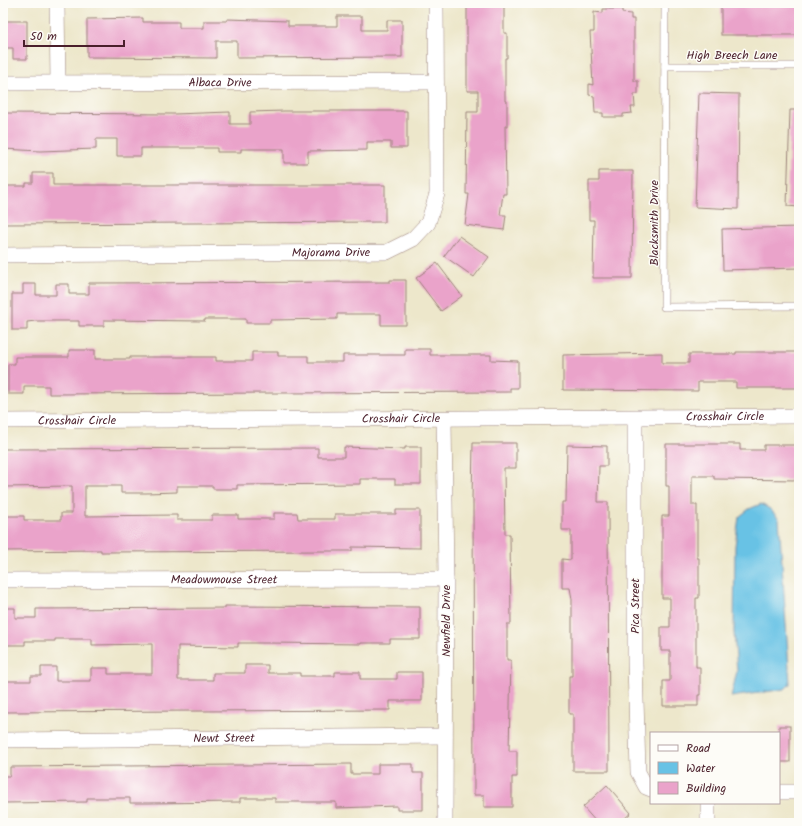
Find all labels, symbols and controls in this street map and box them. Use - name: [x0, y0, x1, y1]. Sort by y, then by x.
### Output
- scale bar: [24, 22, 124, 48]
- text: 50 m: [30, 27, 57, 46]
- street label: High Breech Lane: [687, 46, 778, 65]
- street label: Albaca Drive: [188, 73, 252, 93]
- street label: Blacksmith Drive: [645, 180, 664, 266]
- street label: Majorama Drive: [292, 243, 371, 263]
- street label: Crosshair Circle: [686, 407, 765, 427]
- street label: Crosshair Circle: [362, 409, 441, 429]
- street label: Crosshair Circle: [38, 411, 117, 431]
- street label: Meadowmouse Street: [171, 570, 278, 590]
- street label: Pica Street: [626, 578, 645, 634]
- street label: Newfield Drive: [437, 584, 456, 657]
- street label: Newt Street: [193, 729, 255, 748]
- legend: [650, 732, 780, 804]
- text: Road: [686, 739, 711, 758]
- text: Water: [686, 759, 716, 778]
- text: Building: [686, 779, 726, 798]

